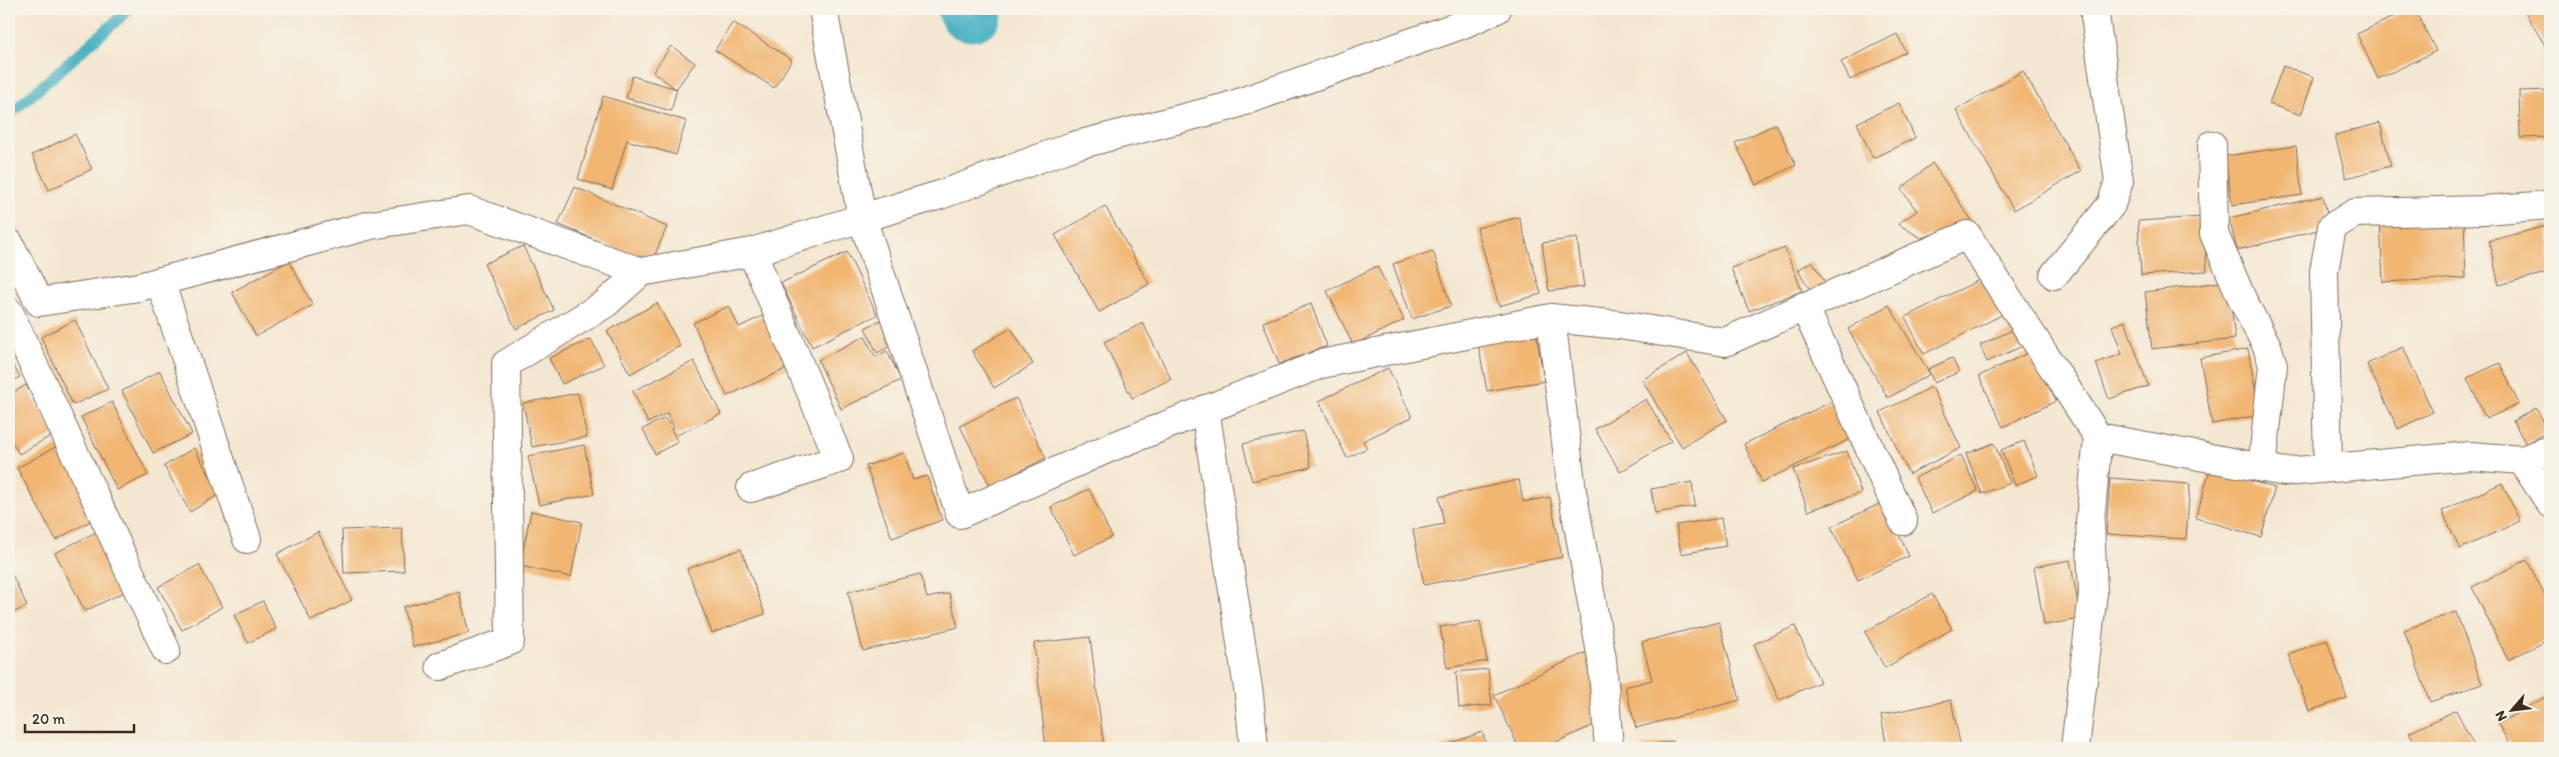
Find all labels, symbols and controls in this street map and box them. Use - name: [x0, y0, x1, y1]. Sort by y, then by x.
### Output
- north arrow: [2486, 684, 2536, 734]
- scale bar: [25, 702, 134, 734]
- text: N: [2491, 708, 2511, 724]
- text: 20 m: [32, 710, 66, 728]

